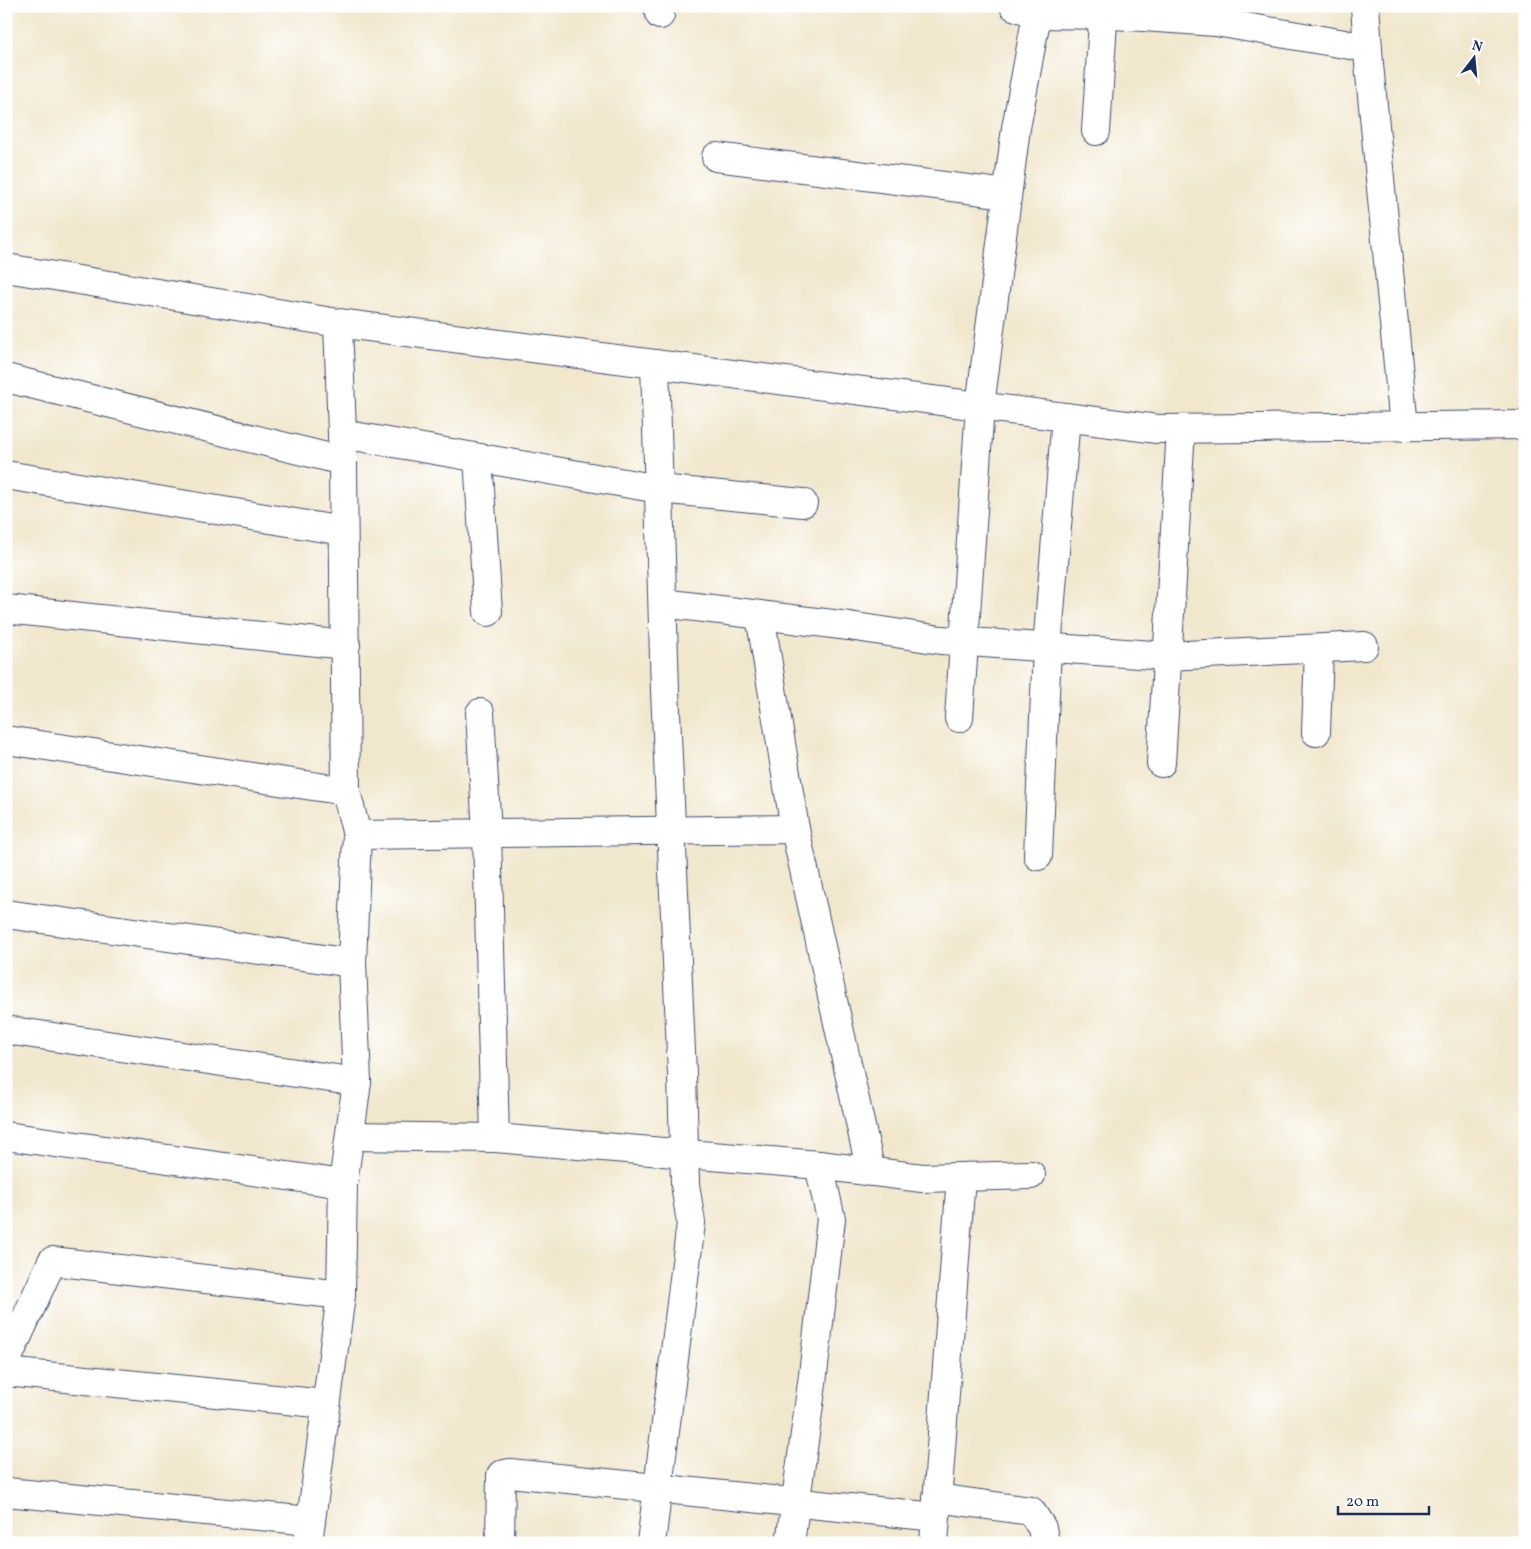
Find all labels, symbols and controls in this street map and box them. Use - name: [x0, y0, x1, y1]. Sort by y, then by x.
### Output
- north arrow: [1448, 32, 1498, 82]
- text: N: [1470, 36, 1485, 57]
- scale bar: [1338, 1484, 1430, 1516]
- text: 20 m: [1346, 1492, 1379, 1513]

